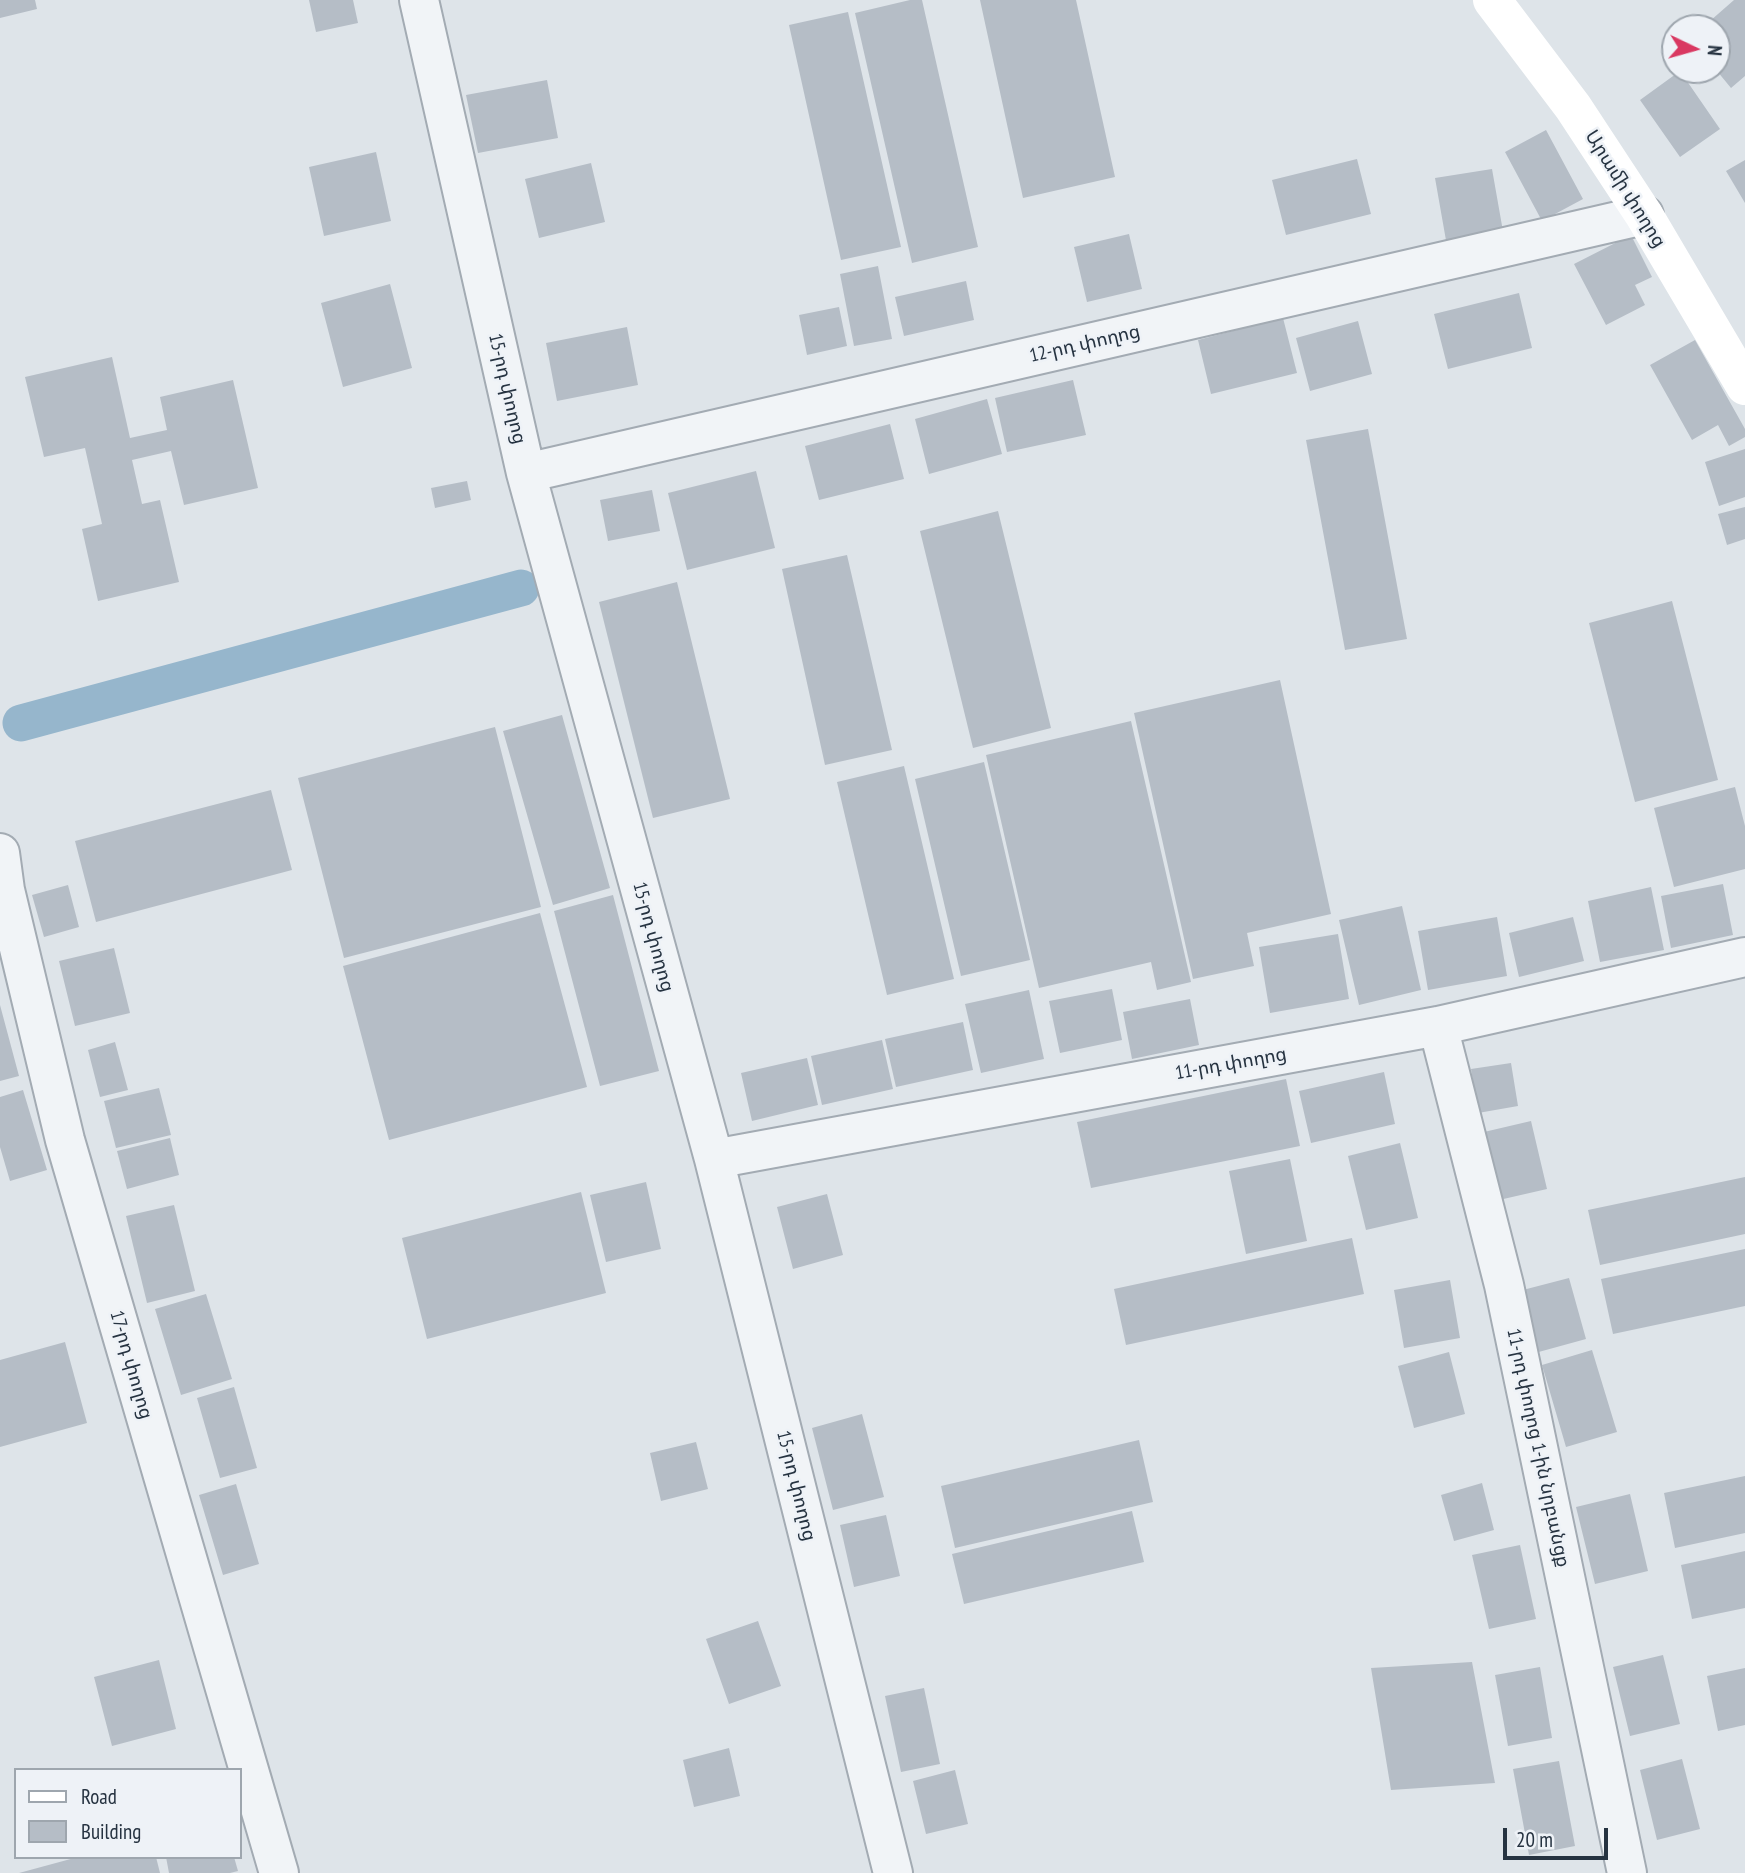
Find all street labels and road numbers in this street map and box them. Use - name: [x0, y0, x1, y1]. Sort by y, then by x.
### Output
- street label: Արամի փողոց: [1580, 126, 1670, 252]
- street label: 12-րդ փողոց: [1027, 320, 1143, 368]
- street label: 15-րդ փողոց: [483, 331, 531, 447]
- street label: 15-րդ փողոց: [627, 880, 679, 994]
- street label: 11-րդ փողոց: [1173, 1043, 1289, 1085]
- street label: 17-րդ փողոց: [105, 1308, 157, 1422]
- street label: 11-րդ փողոց 1-ին նրբանցք: [1502, 1327, 1574, 1569]
- street label: 15-րդ փողոց: [771, 1428, 821, 1544]

